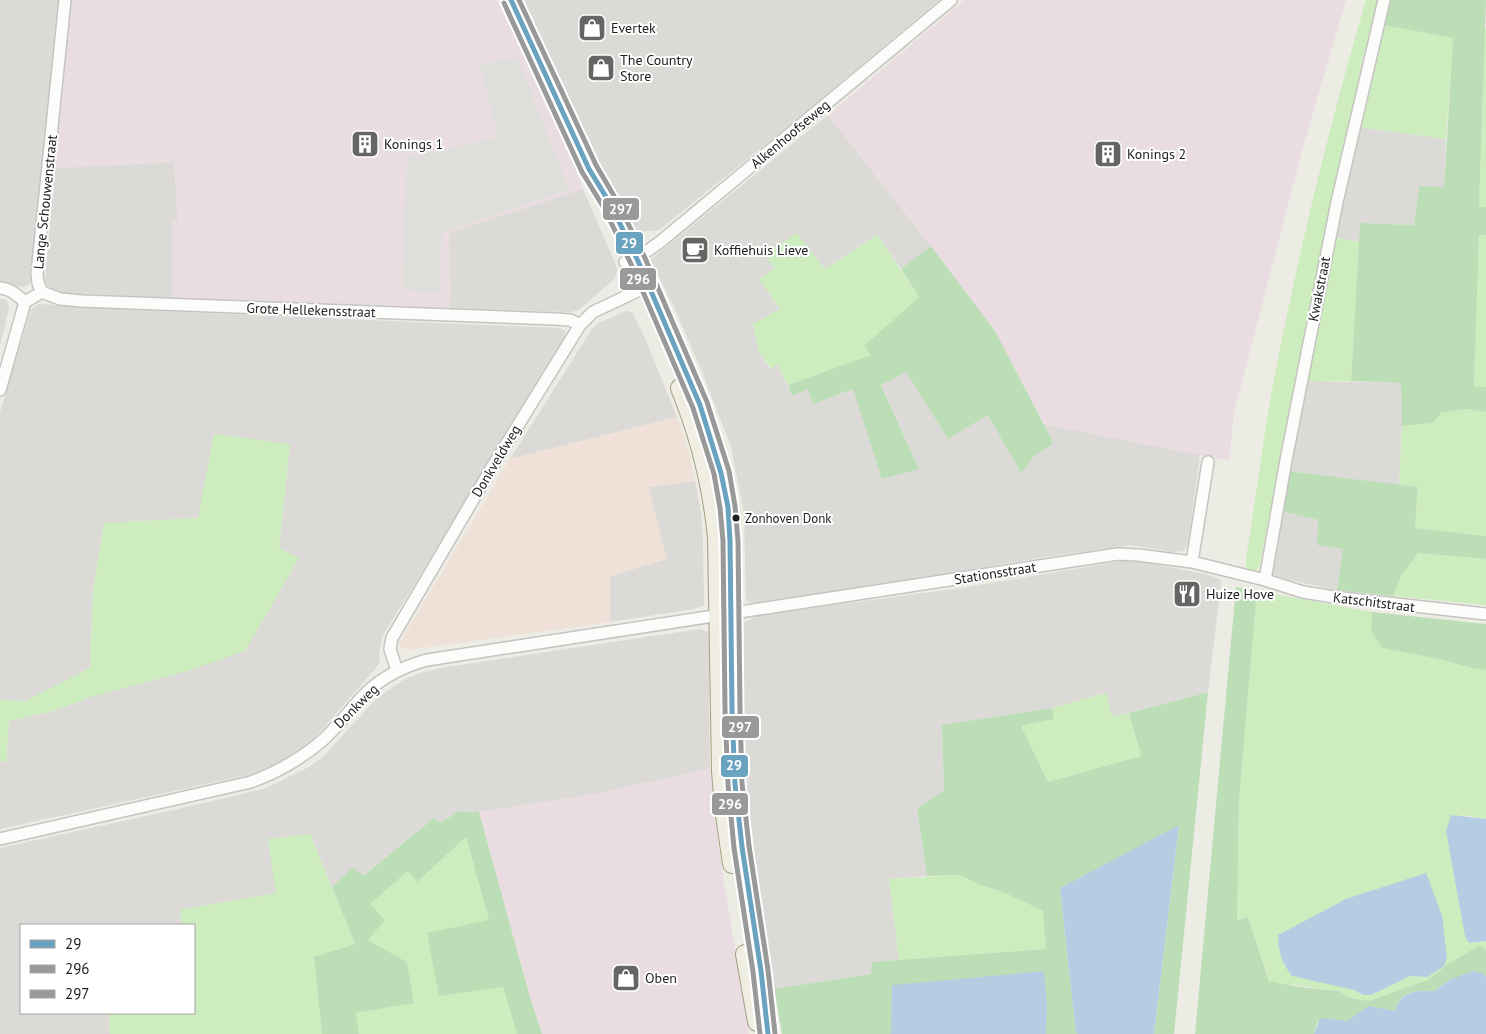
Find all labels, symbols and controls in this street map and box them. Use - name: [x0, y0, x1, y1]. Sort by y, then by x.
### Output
- shop icon: Evertek: [577, 13, 607, 43]
- place label: Evertek: [611, 19, 656, 37]
- place label: The Country Store: [620, 51, 693, 85]
- shop icon: The Country Store: [586, 53, 616, 83]
- street label: Alkenhoofseweg: [747, 96, 833, 172]
- building icon: Konings 1: [350, 129, 380, 159]
- street label: Lange Schouwenstraat: [29, 134, 61, 270]
- place label: Konings 1: [384, 135, 443, 153]
- building icon: Konings 2: [1093, 139, 1123, 169]
- place label: Konings 2: [1127, 145, 1186, 163]
- line badge: 297: [602, 197, 640, 221]
- text: 297: [609, 200, 633, 218]
- line badge: 29: [615, 231, 644, 255]
- text: 29: [621, 234, 637, 252]
- cafe icon: Koffiehuis Lieve: [680, 235, 710, 265]
- place label: Koffiehuis Lieve: [714, 241, 808, 259]
- street label: Kwakstraat: [1304, 255, 1334, 323]
- line badge: 296: [619, 267, 657, 291]
- text: 296: [626, 270, 650, 288]
- street label: Grote Hellekensstraat: [246, 299, 376, 321]
- street label: Donkveldweg: [467, 422, 525, 500]
- place label: Zonhoven Donk: [745, 510, 832, 527]
- marker: Zonhoven Donk: [731, 513, 741, 523]
- street label: Stationsstraat: [953, 558, 1038, 588]
- restaurant icon: Huize Hove: [1172, 579, 1202, 609]
- place label: Huize Hove: [1206, 585, 1274, 603]
- street label: Katschitstraat: [1332, 588, 1416, 616]
- street label: Donkweg: [330, 680, 382, 732]
- line badge: 297: [721, 715, 760, 739]
- text: 297: [728, 718, 752, 736]
- line badge: 29: [720, 754, 749, 778]
- text: 29: [726, 756, 742, 774]
- line badge: 296: [711, 792, 749, 816]
- text: 296: [718, 795, 742, 813]
- legend: [20, 924, 195, 1014]
- text: 29: [65, 934, 81, 953]
- text: 296: [65, 959, 90, 978]
- shop icon: Oben: [611, 963, 641, 993]
- place label: Oben: [645, 969, 677, 987]
- text: 297: [65, 984, 90, 1003]

